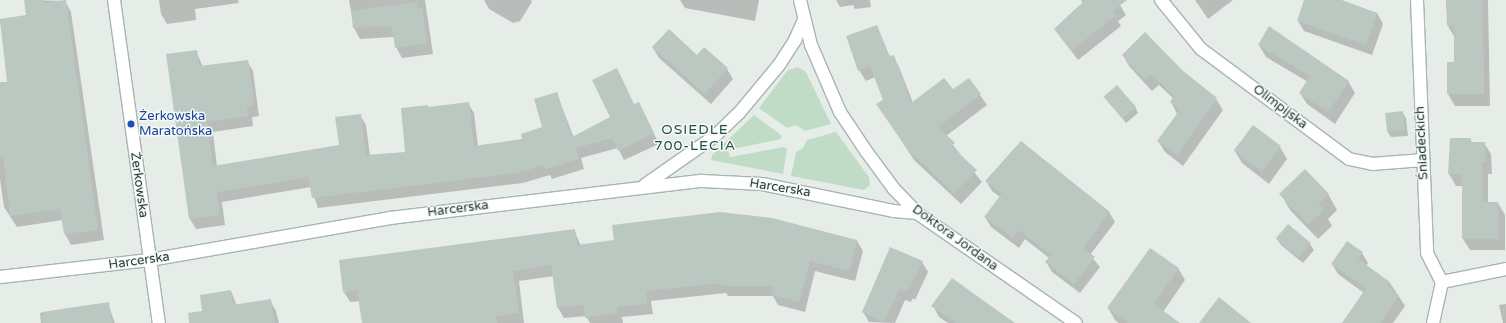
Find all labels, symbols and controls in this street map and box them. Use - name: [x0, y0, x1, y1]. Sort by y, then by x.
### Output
- street label: Olimpijska: [1250, 81, 1310, 133]
- street label: Śniadeckich: [1412, 106, 1432, 180]
- place label: Żerkowska Maratońska: [139, 109, 212, 140]
- marker: Żerkowska Maratońska: [126, 119, 136, 129]
- district label: OSIEDLE 700-LECIA: [654, 122, 736, 154]
- street label: Żerkowska: [127, 151, 151, 219]
- street label: Harcerska: [748, 175, 812, 201]
- street label: Harcerska: [426, 198, 490, 220]
- street label: Doktora Jordana: [909, 202, 1001, 274]
- street label: Harcerska: [107, 249, 171, 273]

